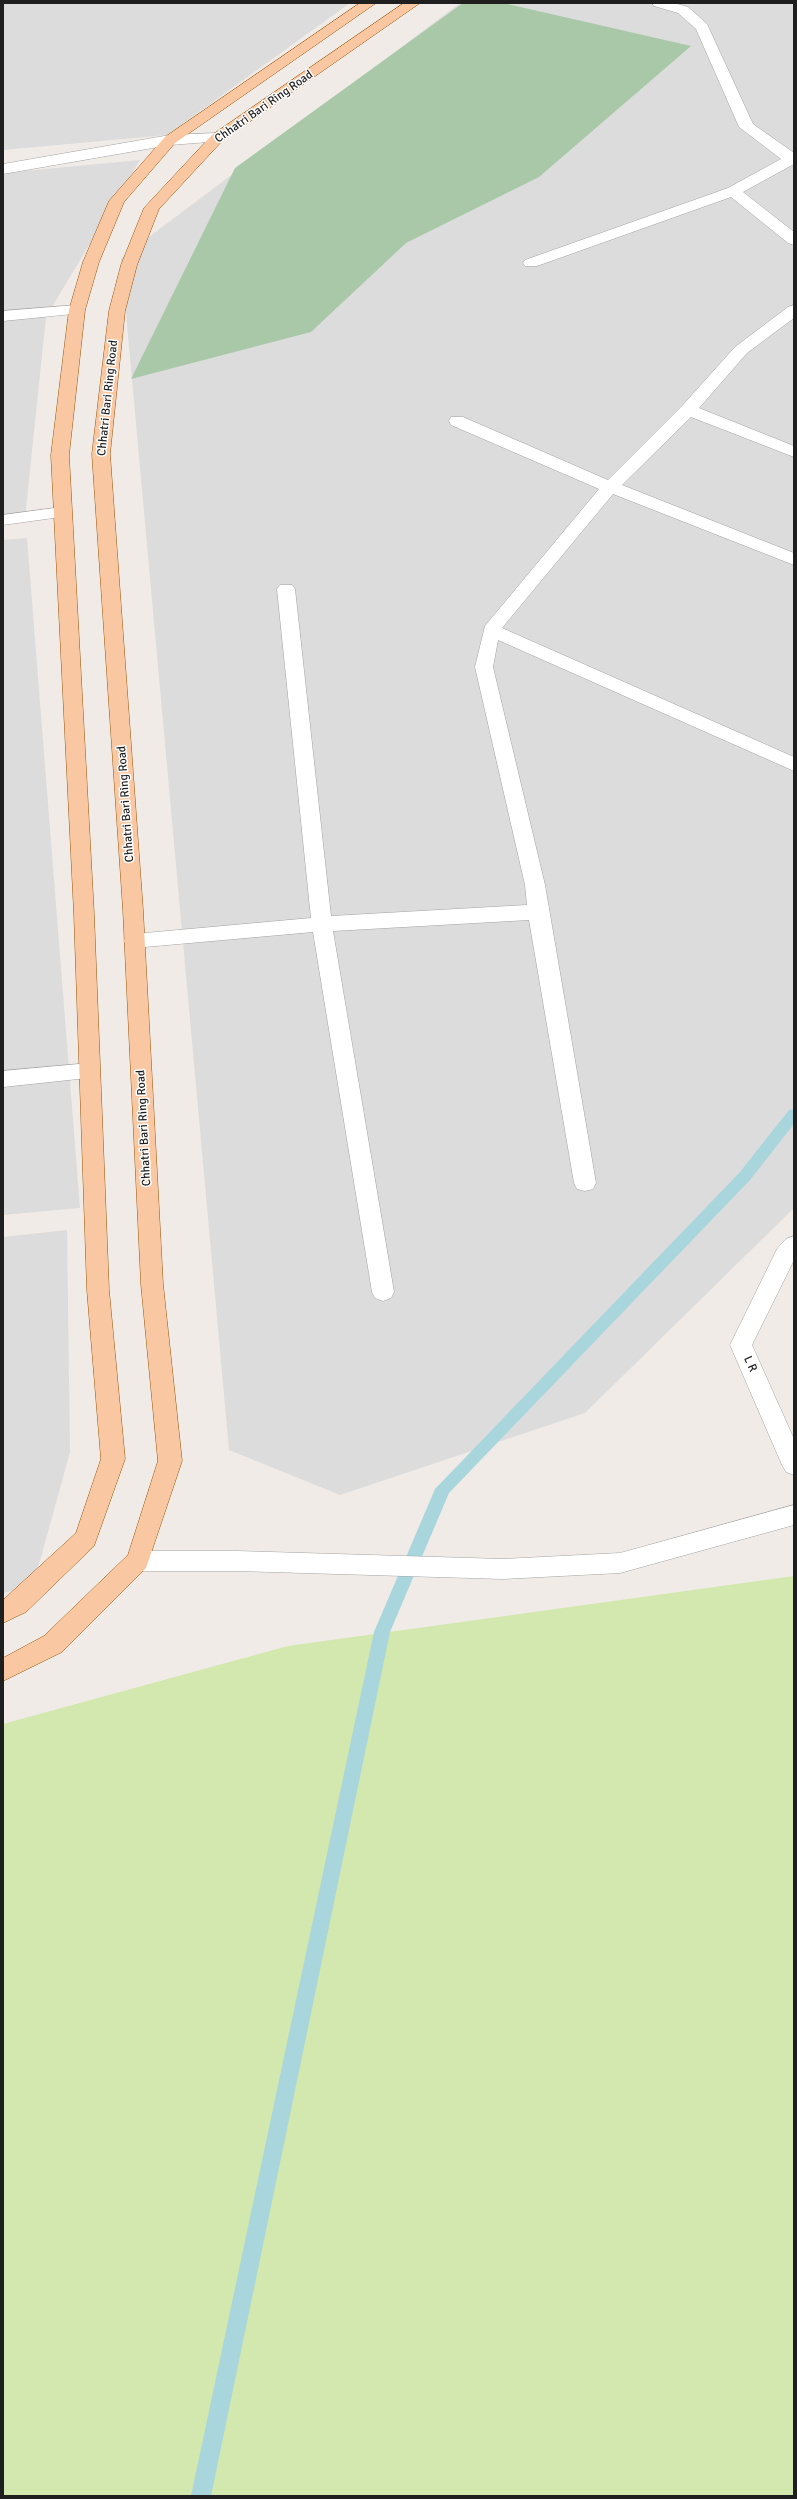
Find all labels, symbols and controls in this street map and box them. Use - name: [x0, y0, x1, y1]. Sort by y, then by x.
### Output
- street label: Chhatri Bari Ring Road: [212, 68, 316, 146]
- street label: Chhatri Bari Ring Road: [95, 339, 121, 457]
- street label: Chhatri Bari Ring Road: [115, 745, 137, 863]
- street label: Chhatri Bari Ring Road: [134, 1069, 154, 1187]
- street label: L R: [740, 1354, 760, 1374]

